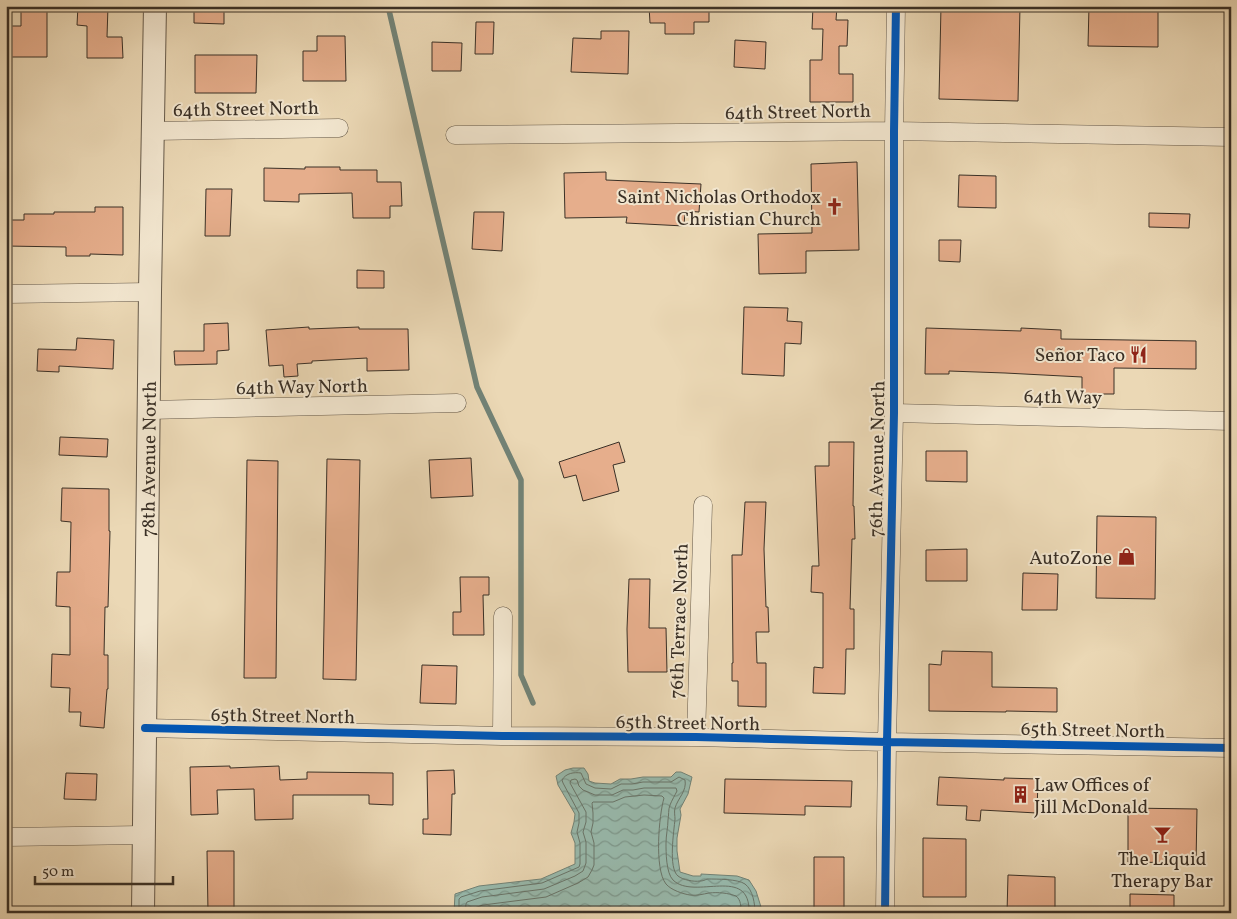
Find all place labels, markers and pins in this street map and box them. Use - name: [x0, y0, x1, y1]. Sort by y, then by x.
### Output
- place label: Saint Nicholas Orthodox Christian Church: [617, 185, 821, 233]
- church icon: Saint Nicholas Orthodox Christian Church: [825, 197, 845, 217]
- place label: Señor Taco: [1035, 343, 1125, 369]
- restaurant icon: Señor Taco: [1129, 344, 1149, 364]
- place label: AutoZone: [1029, 546, 1112, 572]
- shop icon: AutoZone: [1116, 547, 1136, 567]
- place label: Law Offices of Jill McDonald: [1034, 773, 1151, 821]
- building icon: Law Offices of Jill McDonald: [1010, 785, 1030, 805]
- bar icon: The Liquid Therapy Bar: [1152, 825, 1172, 845]
- place label: The Liquid Therapy Bar: [1111, 847, 1213, 895]

